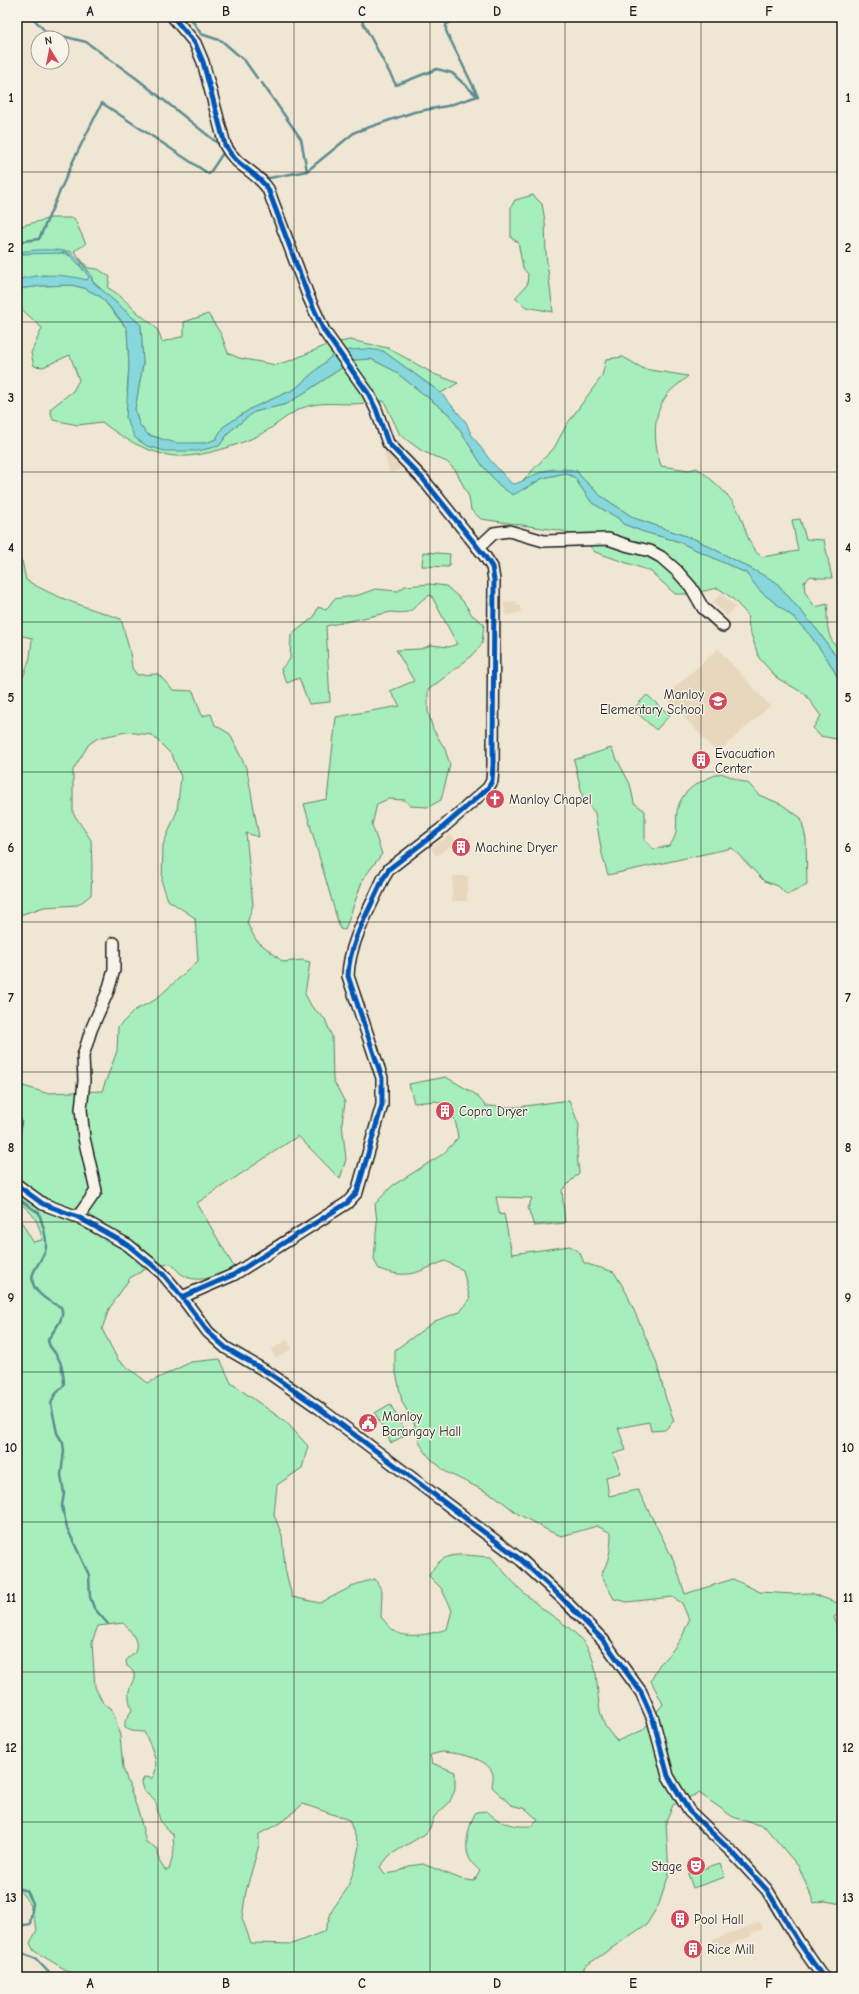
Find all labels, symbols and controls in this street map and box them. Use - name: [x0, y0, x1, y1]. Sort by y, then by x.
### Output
- text: A: [86, 4, 94, 19]
- text: B: [222, 4, 230, 19]
- text: C: [358, 4, 366, 19]
- text: D: [493, 4, 501, 19]
- text: E: [629, 4, 637, 19]
- text: F: [765, 4, 773, 19]
- north arrow: [30, 30, 70, 70]
- text: N: [44, 34, 53, 48]
- text: 1: [8, 90, 14, 105]
- text: 1: [845, 90, 851, 105]
- text: 2: [8, 240, 14, 255]
- text: 2: [845, 240, 851, 255]
- text: 3: [8, 390, 14, 405]
- text: 3: [845, 390, 851, 405]
- text: 4: [8, 540, 14, 555]
- text: 4: [845, 540, 851, 555]
- place label: Manloy Elementary School: [600, 687, 704, 717]
- text: 5: [8, 690, 15, 705]
- school or university icon: Manloy Elementary School: [707, 690, 729, 712]
- text: 5: [845, 690, 852, 705]
- place label: Evacuation Center: [715, 746, 775, 776]
- building icon: Evacuation Center: [690, 749, 712, 771]
- church icon: Manloy Chapel: [484, 788, 506, 810]
- place label: Manloy Chapel: [509, 792, 592, 807]
- building icon: Machine Dryer: [450, 836, 472, 858]
- text: 6: [8, 840, 15, 855]
- place label: Machine Dryer: [475, 840, 558, 855]
- text: 6: [845, 840, 852, 855]
- text: 7: [8, 990, 14, 1005]
- text: 7: [845, 990, 851, 1005]
- building icon: Copra Dryer: [434, 1100, 456, 1122]
- place label: Copra Dryer: [459, 1104, 528, 1119]
- text: 8: [8, 1140, 14, 1155]
- text: 8: [845, 1140, 851, 1155]
- text: 9: [8, 1290, 15, 1305]
- text: 9: [845, 1290, 852, 1305]
- place label: Manloy Barangay Hall: [382, 1409, 461, 1439]
- public building icon: Manloy Barangay Hall: [357, 1412, 379, 1434]
- text: 10: [5, 1440, 17, 1455]
- text: 10: [842, 1440, 854, 1455]
- text: 11: [6, 1590, 16, 1605]
- text: 11: [843, 1590, 853, 1605]
- text: 12: [5, 1740, 17, 1755]
- text: 12: [842, 1740, 854, 1755]
- theatre icon: Stage: [685, 1855, 707, 1877]
- place label: Stage: [651, 1859, 682, 1874]
- text: 13: [5, 1890, 17, 1905]
- text: 13: [842, 1890, 854, 1905]
- building icon: Pool Hall: [669, 1908, 691, 1930]
- place label: Pool Hall: [694, 1912, 743, 1927]
- building icon: Rice Mill: [682, 1938, 704, 1960]
- place label: Rice Mill: [707, 1942, 754, 1957]
- text: A: [86, 1976, 94, 1991]
- text: B: [222, 1976, 230, 1991]
- text: C: [358, 1976, 366, 1991]
- text: D: [493, 1976, 501, 1991]
- text: E: [629, 1976, 637, 1991]
- text: F: [765, 1976, 773, 1991]

